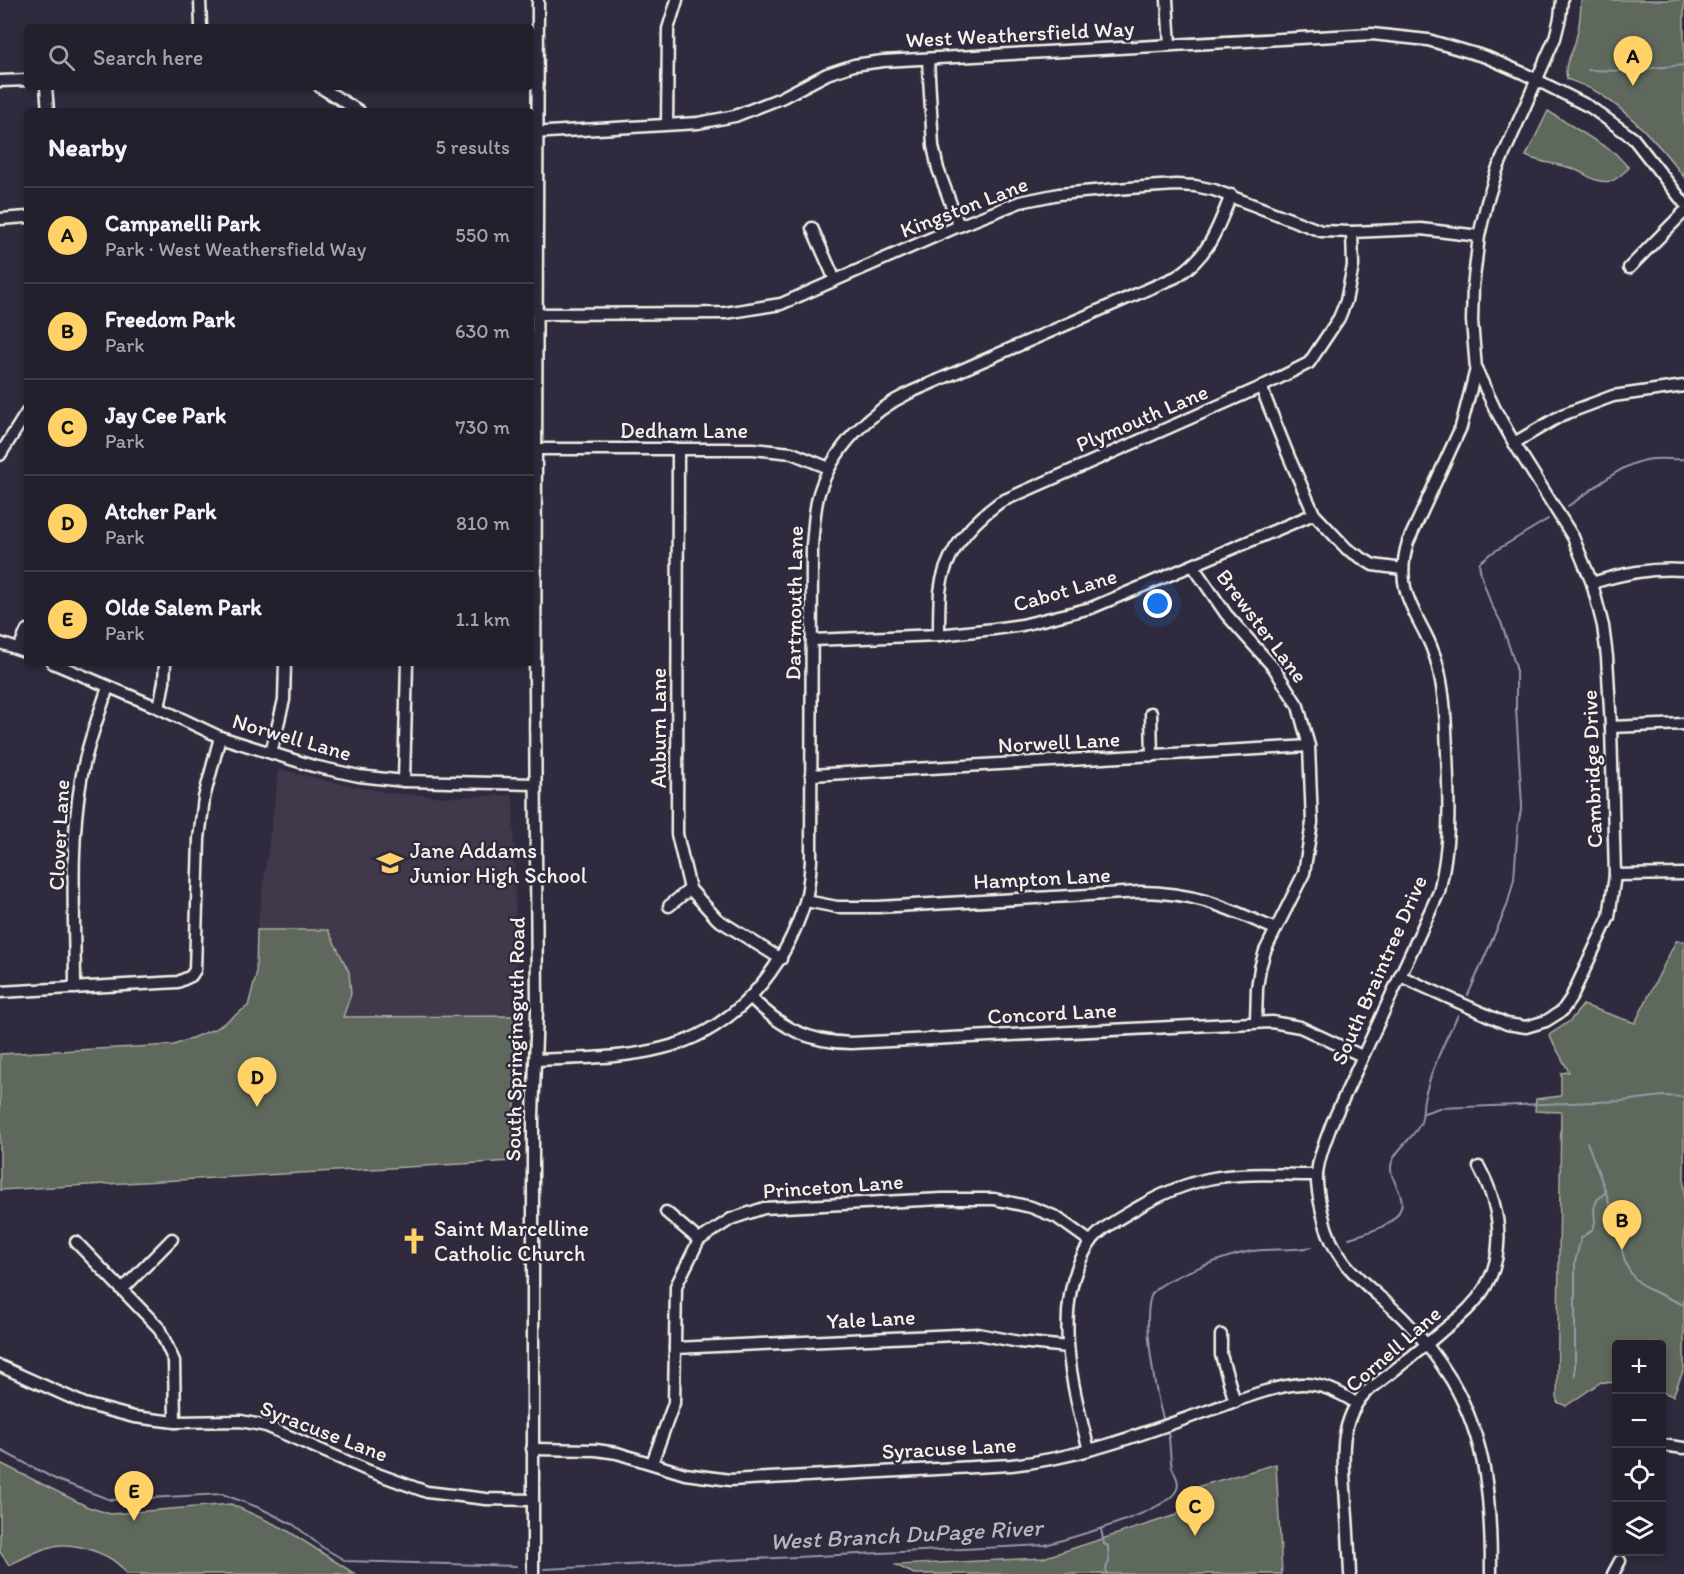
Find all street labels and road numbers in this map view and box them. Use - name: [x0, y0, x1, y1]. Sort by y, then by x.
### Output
- street label: West Weathersfield Way: [905, 14, 1136, 53]
- street label: Kingston Lane: [896, 170, 1032, 244]
- street label: Plymouth Lane: [1072, 378, 1212, 458]
- street label: Dedham Lane: [620, 417, 748, 444]
- street label: Dartmouth Lane: [779, 525, 809, 681]
- street label: Cabot Lane: [1010, 562, 1120, 618]
- street label: Brewster Lane: [1210, 564, 1314, 688]
- street label: Auburn Lane: [645, 668, 672, 788]
- street label: Cambridge Drive: [1576, 689, 1608, 849]
- street label: Norwell Lane: [229, 707, 355, 767]
- street label: Norwell Lane: [997, 725, 1121, 759]
- street label: Clover Lane: [43, 779, 75, 891]
- street label: Hampton Lane: [973, 861, 1111, 895]
- street label: South Braintree Drive: [1325, 871, 1433, 1069]
- street label: South Springinsguth Road: [499, 916, 531, 1161]
- street label: Concord Lane: [987, 996, 1117, 1030]
- street label: Princeton Lane: [762, 1168, 904, 1204]
- street label: Cornell Lane: [1339, 1300, 1447, 1398]
- street label: Yale Lane: [826, 1303, 916, 1335]
- street label: Syracuse Lane: [256, 1394, 392, 1468]
- street label: Syracuse Lane: [881, 1431, 1017, 1465]

